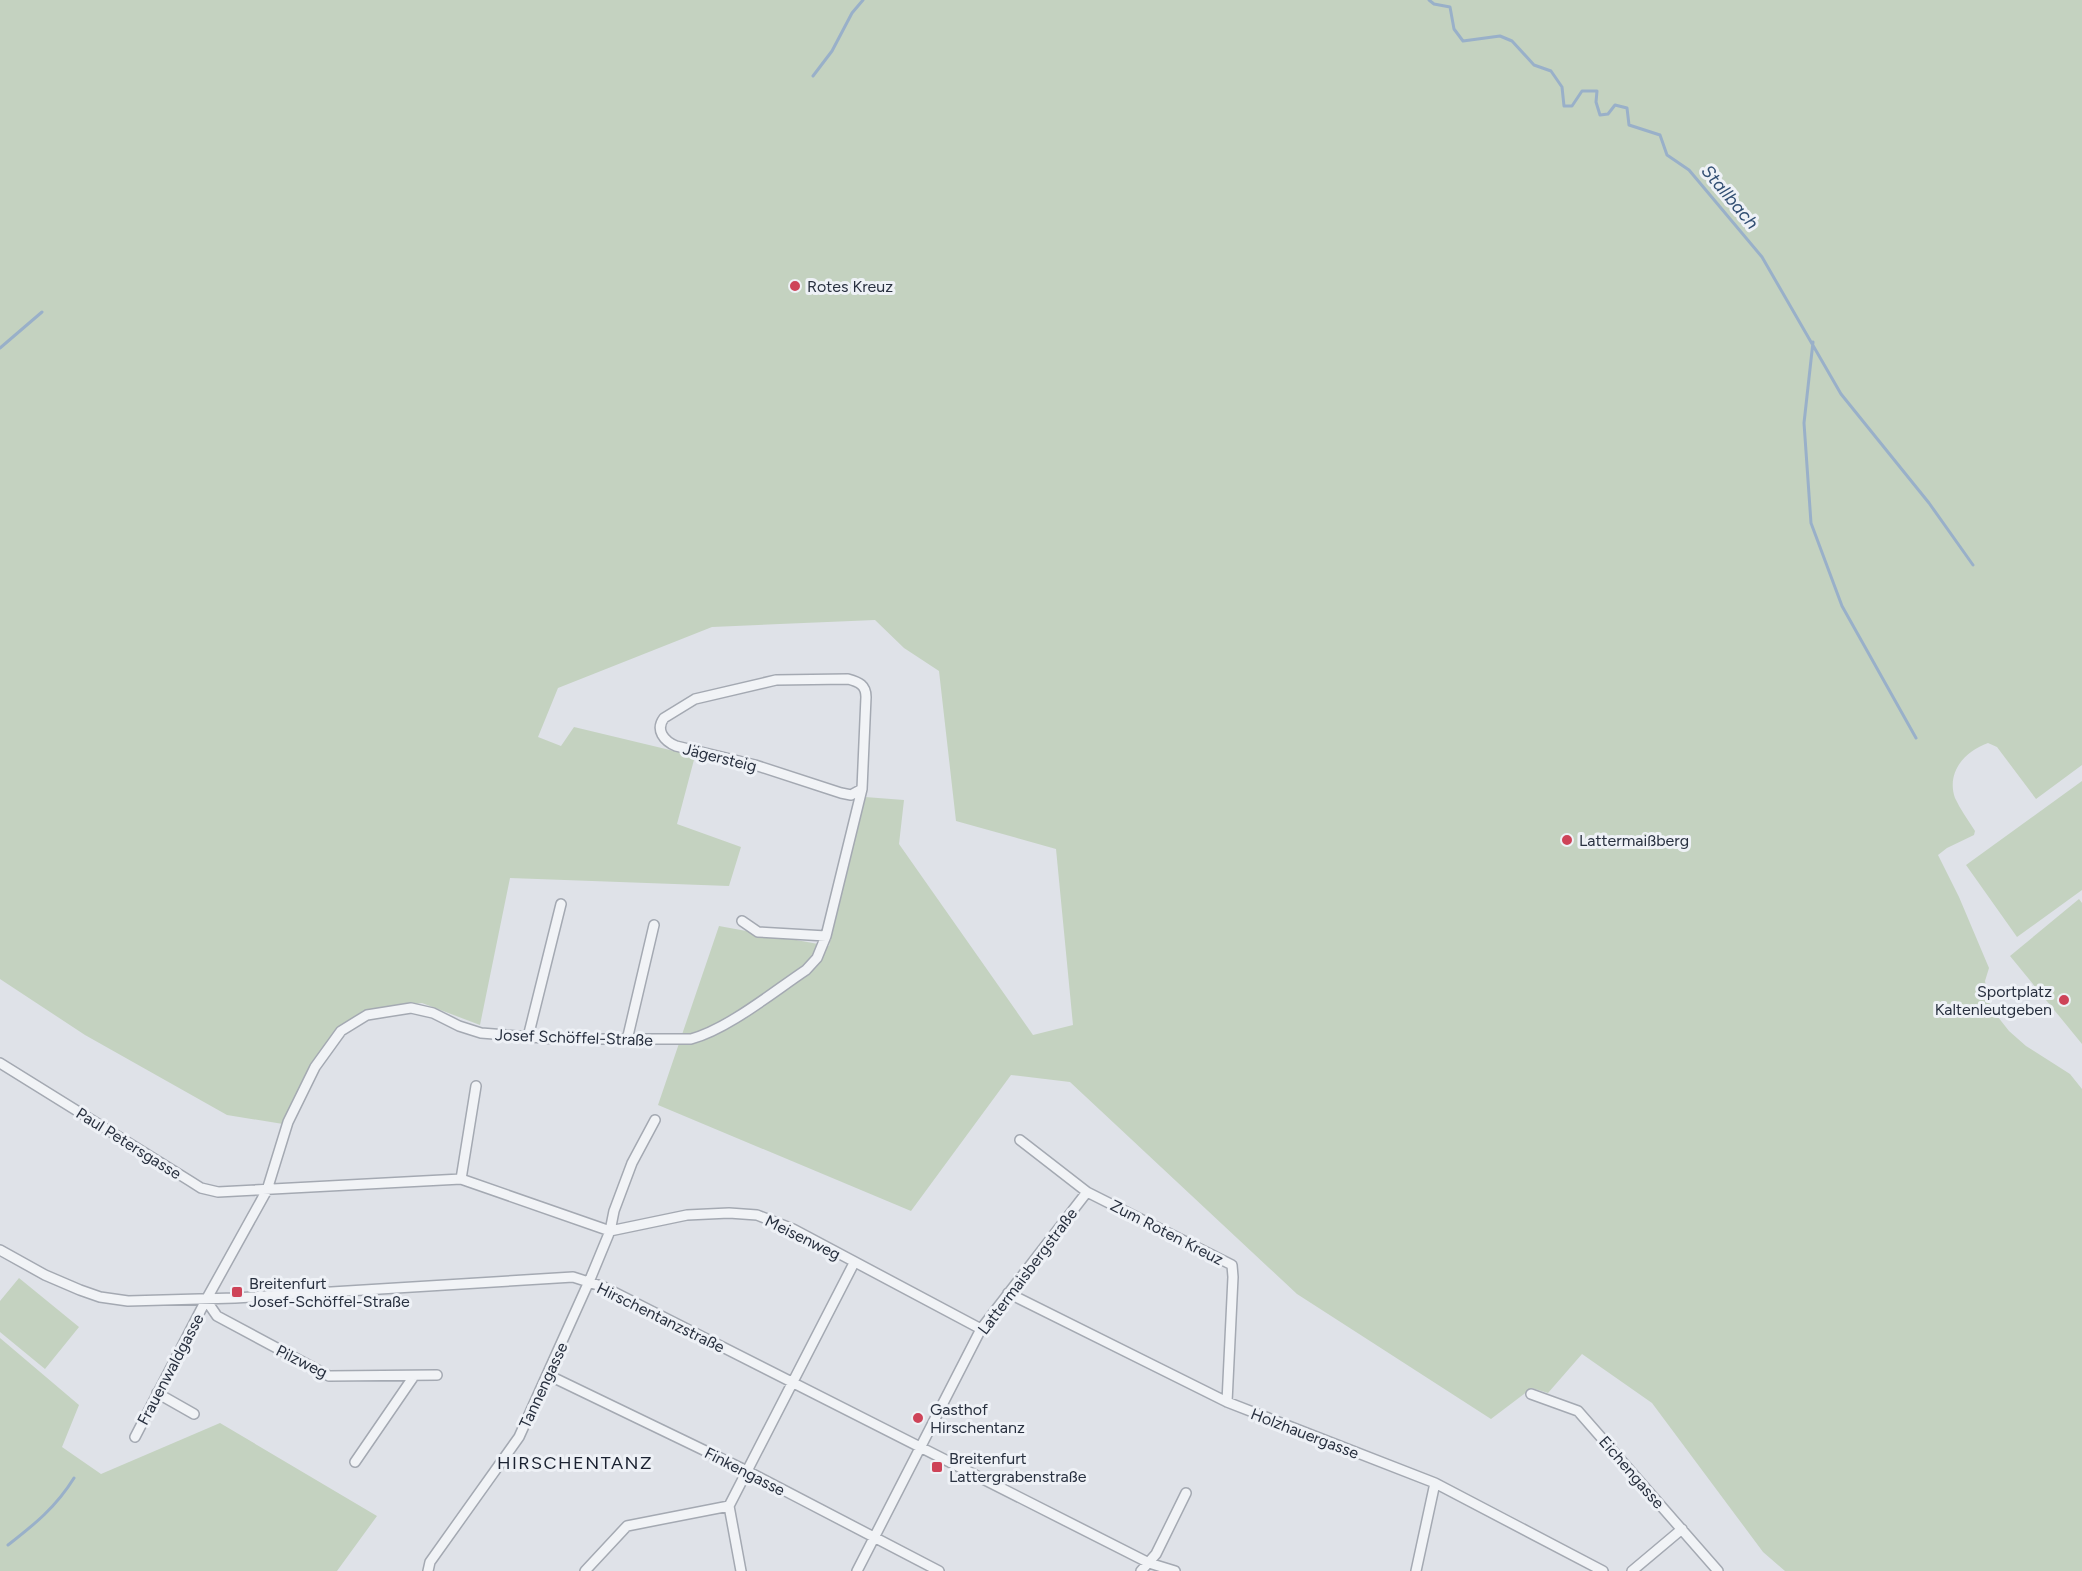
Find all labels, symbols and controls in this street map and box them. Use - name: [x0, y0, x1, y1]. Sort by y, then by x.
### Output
- water label: Stallbach: [1697, 160, 1763, 234]
- place label: Rotes Kreuz: [807, 277, 893, 296]
- marker: Rotes Kreuz: [788, 279, 802, 293]
- street label: Jägersteig: [681, 739, 759, 776]
- place label: Lattermaißberg: [1579, 831, 1689, 850]
- marker: Lattermaißberg: [1560, 833, 1574, 847]
- place label: Sportplatz Kaltenleutgeben: [1935, 982, 2052, 1019]
- marker: Sportplatz Kaltenleutgeben: [2057, 993, 2071, 1007]
- street label: Josef Schöffel-Straße: [495, 1025, 654, 1050]
- street label: Paul Petersgasse: [73, 1103, 185, 1183]
- street label: Zum Roten Kreuz: [1107, 1196, 1227, 1269]
- street label: Lattermaisbergstraße: [974, 1204, 1081, 1338]
- street label: Meisenweg: [762, 1211, 844, 1264]
- place label: Breitenfurt Josef-Schöffel-Straße: [249, 1274, 410, 1311]
- street label: Hirschentanzstraße: [594, 1278, 728, 1357]
- marker: Breitenfurt Josef-Schöffel-Straße: [230, 1285, 244, 1299]
- street label: Frauenwaldgasse: [133, 1310, 208, 1428]
- street label: Tannengasse: [515, 1339, 572, 1431]
- street label: Pilzweg: [273, 1341, 331, 1382]
- place label: Gasthof Hirschentanz: [930, 1400, 1025, 1437]
- street label: Holzhauergasse: [1248, 1404, 1362, 1463]
- marker: Gasthof Hirschentanz: [911, 1411, 925, 1425]
- street label: Eichengasse: [1595, 1432, 1668, 1513]
- street label: Finkengasse: [701, 1443, 788, 1500]
- place label: Breitenfurt Lattergrabenstraße: [949, 1449, 1087, 1486]
- district label: HIRSCHENTANZ: [497, 1452, 653, 1474]
- marker: Breitenfurt Lattergrabenstraße: [930, 1460, 944, 1474]

